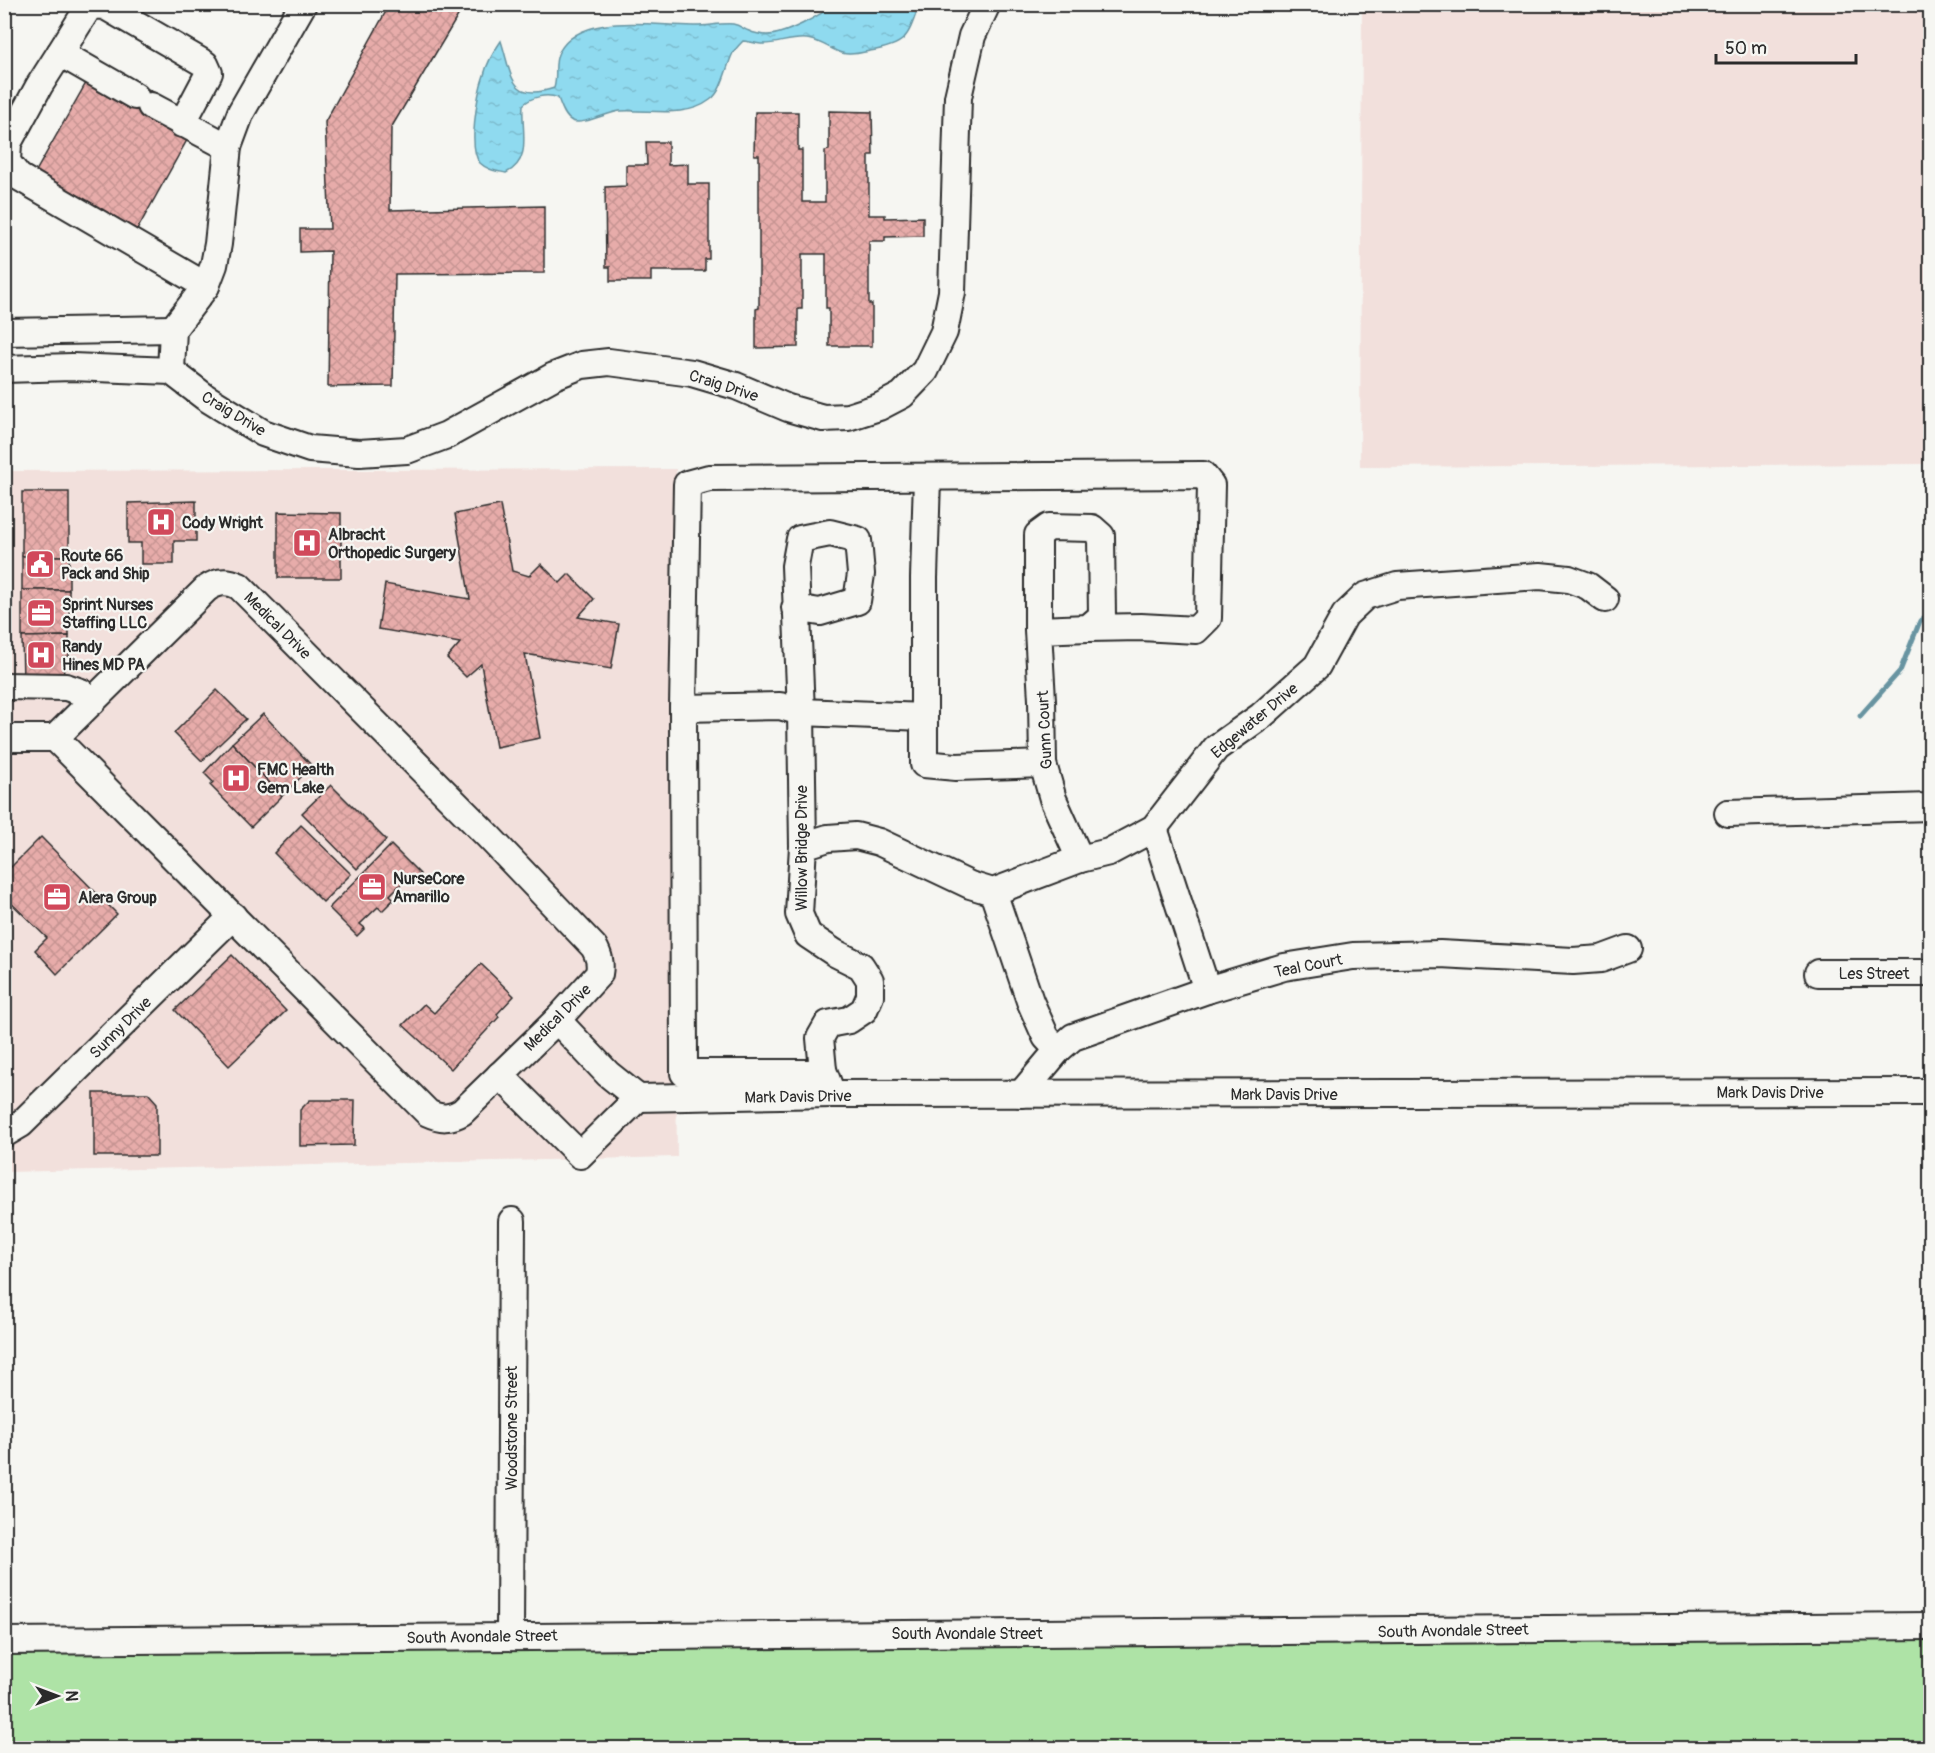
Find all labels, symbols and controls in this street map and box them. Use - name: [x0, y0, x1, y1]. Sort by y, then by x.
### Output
- scale bar: [1716, 27, 1856, 65]
- text: 50 m: [1725, 37, 1767, 60]
- street label: Craig Drive: [687, 365, 761, 407]
- street label: Craig Drive: [198, 387, 269, 441]
- hospital icon: Cody Wright: [145, 506, 177, 538]
- place label: Cody Wright: [182, 513, 264, 533]
- place label: Albracht Orthopedic Surgery: [328, 525, 456, 563]
- hospital icon: Albracht Orthopedic Surgery: [291, 527, 323, 559]
- place label: Route 66 Pack and Ship: [61, 546, 150, 584]
- public building icon: Route 66 Pack and Ship: [24, 548, 56, 580]
- street label: Medical Drive: [239, 588, 315, 664]
- place label: Sprint Nurses Staffing LLC: [62, 595, 154, 633]
- office icon: Sprint Nurses Staffing LLC: [25, 597, 57, 629]
- place label: Randy Hines MD PA: [62, 637, 145, 675]
- hospital icon: Randy Hines MD PA: [25, 639, 57, 671]
- street label: Edgewater Drive: [1207, 679, 1302, 763]
- street label: Gunn Court: [1033, 689, 1057, 770]
- place label: FMC Health Gem Lake: [257, 760, 335, 798]
- hospital icon: FMC Health Gem Lake: [220, 762, 252, 794]
- street label: Willow Bridge Drive: [792, 785, 812, 911]
- place label: NurseCore Amarillo: [393, 869, 465, 907]
- office icon: NurseCore Amarillo: [356, 871, 388, 903]
- office icon: Alera Group: [41, 881, 73, 913]
- place label: Alera Group: [78, 888, 157, 908]
- street label: Teal Court: [1272, 949, 1345, 982]
- street label: Les Street: [1839, 964, 1910, 984]
- street label: Medical Drive: [520, 980, 596, 1056]
- street label: Sunny Drive: [85, 992, 156, 1063]
- street label: Mark Davis Drive: [1716, 1083, 1824, 1103]
- street label: Mark Davis Drive: [1230, 1085, 1338, 1105]
- street label: Mark Davis Drive: [744, 1086, 852, 1108]
- street label: Woodstone Street: [502, 1365, 522, 1490]
- street label: South Avondale Street: [1377, 1620, 1529, 1642]
- street label: South Avondale Street: [891, 1624, 1043, 1644]
- street label: South Avondale Street: [406, 1626, 558, 1648]
- north arrow: [27, 1666, 87, 1726]
- text: N: [61, 1691, 81, 1702]

